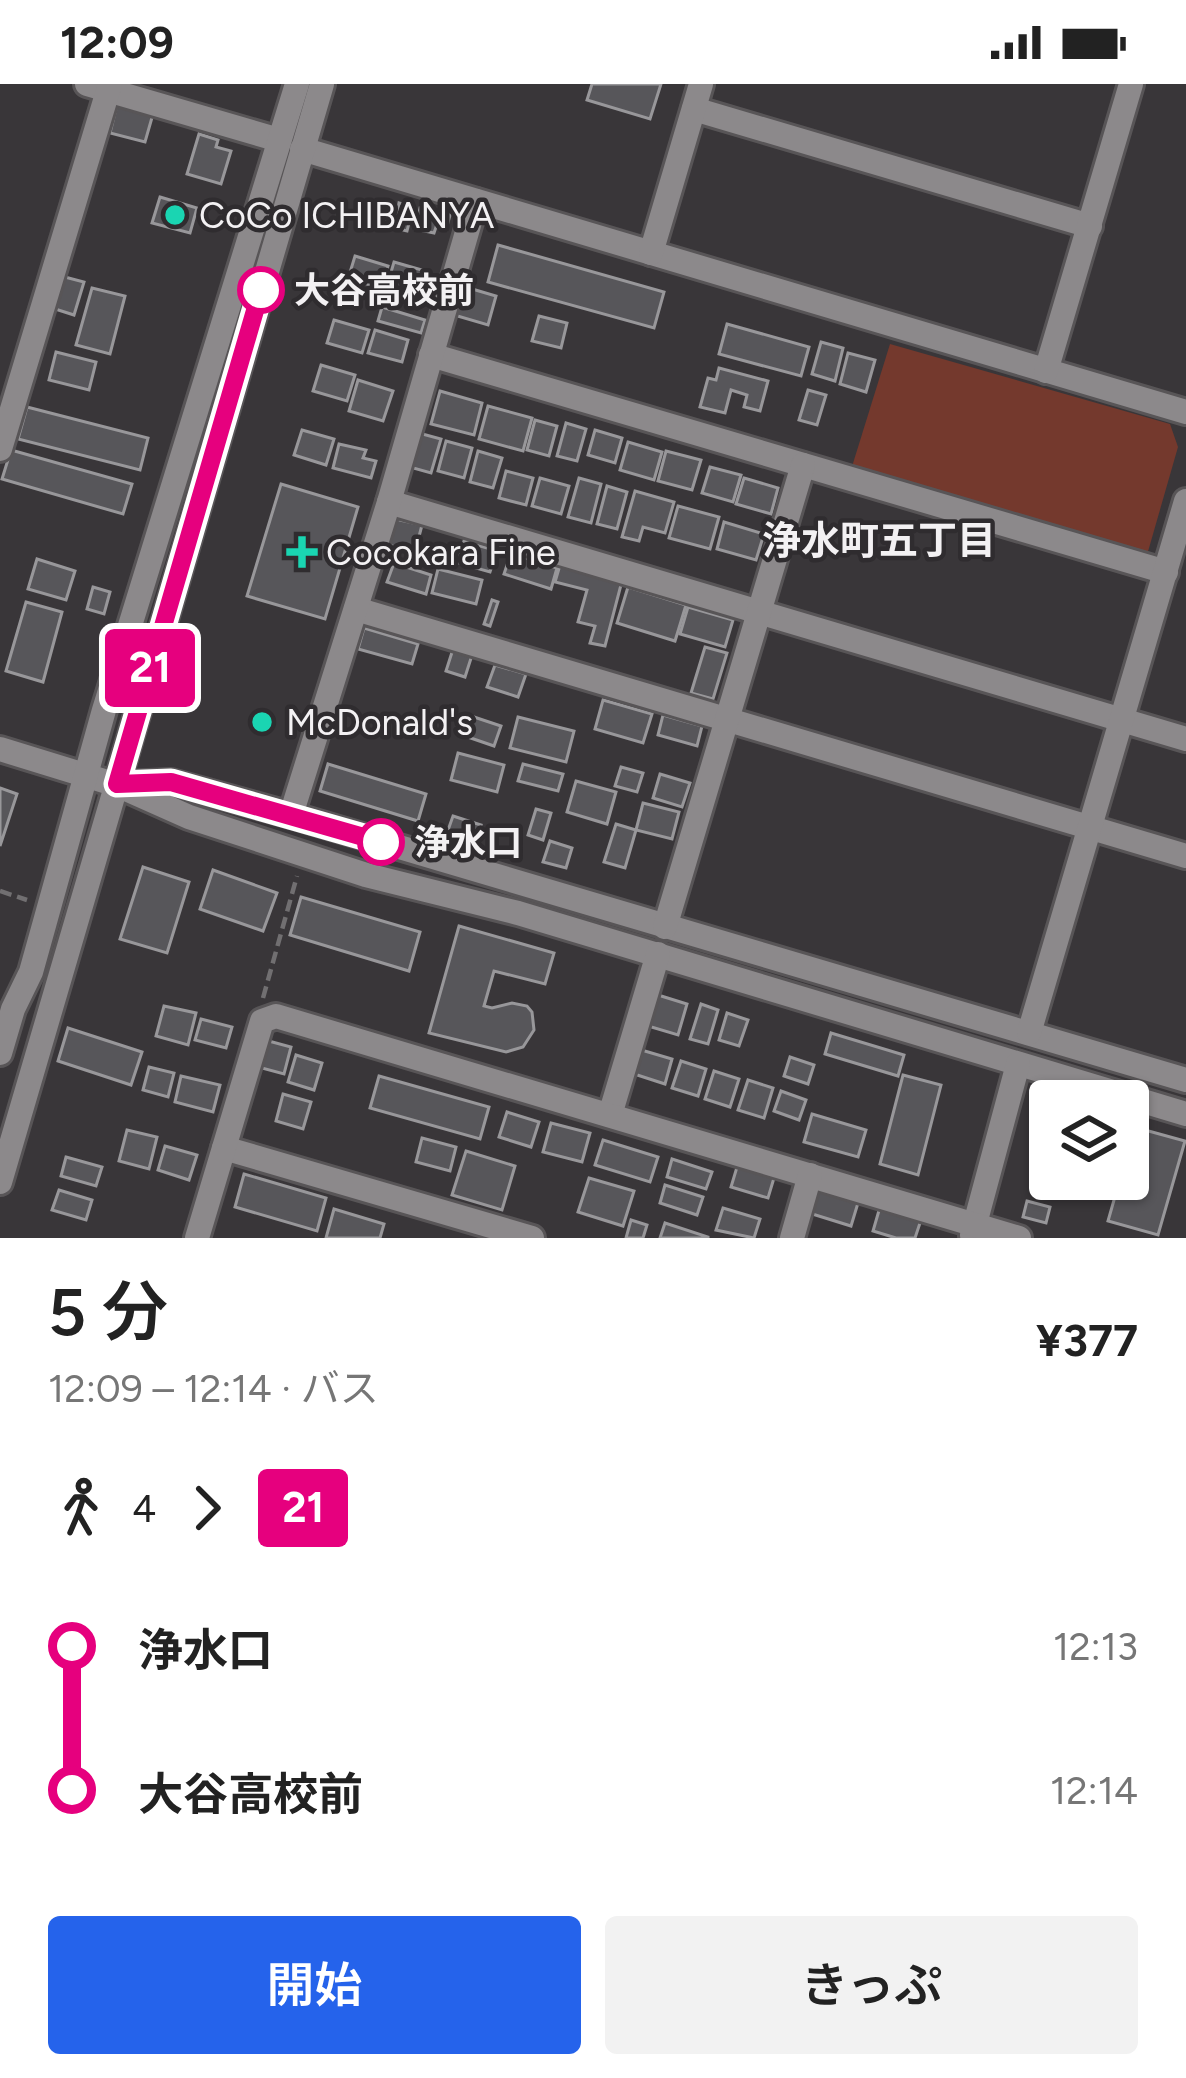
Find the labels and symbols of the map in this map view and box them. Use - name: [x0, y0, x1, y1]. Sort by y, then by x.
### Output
- place label: CoCo ICHIBANYA: [199, 194, 495, 237]
- marker: CoCo ICHIBANYA: [162, 202, 188, 228]
- marker: 大谷高校前: [239, 268, 283, 312]
- place label: 大谷高校前: [294, 269, 474, 312]
- district label: 浄水町五丁目: [762, 517, 996, 564]
- place label: Cocokara Fine: [326, 531, 556, 574]
- marker: Cocokara Fine: [289, 539, 315, 565]
- line badge: 21: [96, 629, 204, 707]
- place label: McDonald's: [286, 701, 473, 744]
- marker: McDonald's: [249, 709, 275, 735]
- marker: 浄水口: [359, 820, 403, 864]
- place label: 浄水口: [414, 821, 522, 864]

